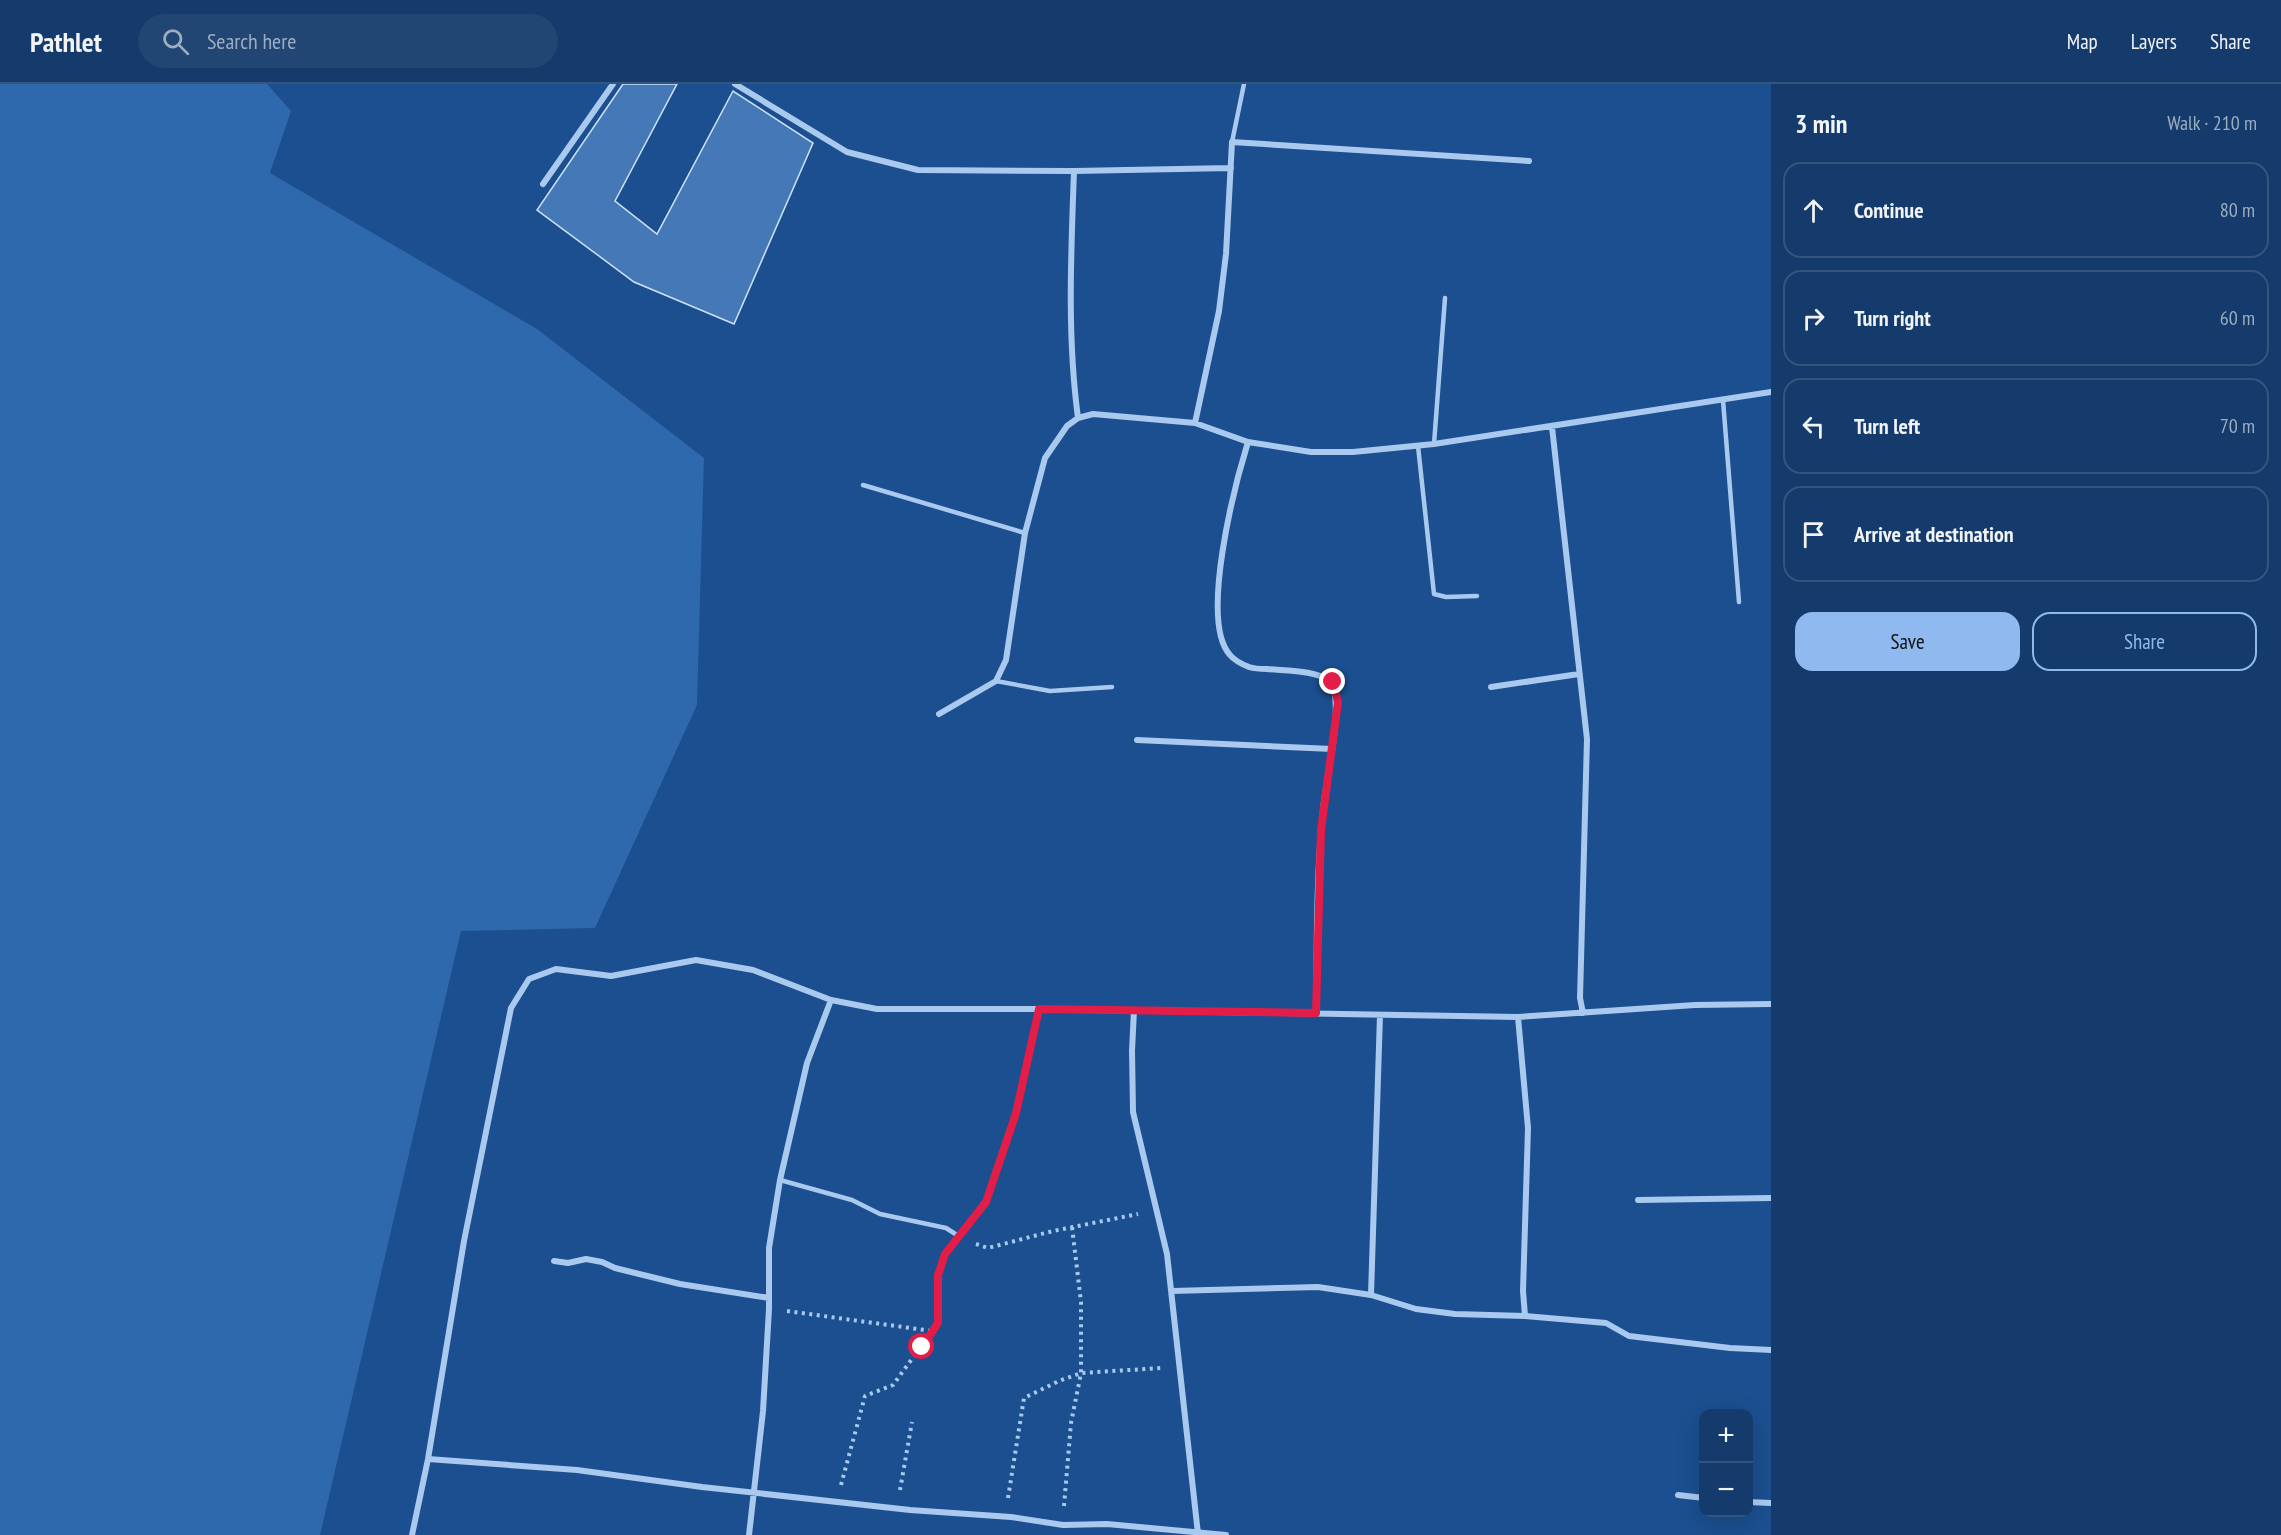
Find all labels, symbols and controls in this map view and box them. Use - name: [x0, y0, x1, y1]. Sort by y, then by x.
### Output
- search box: [138, 14, 558, 68]
- text: Pathlet: [30, 23, 102, 60]
- icon: search: [159, 25, 192, 58]
- text: Search here: [207, 27, 296, 55]
- text: Map: [2067, 28, 2098, 55]
- text: Layers: [2131, 28, 2177, 55]
- text: Share: [2210, 28, 2251, 55]
- text: 3 min: [1795, 107, 1848, 140]
- text: Walk · 210 m: [2167, 110, 2257, 136]
- icon: ahead: [1797, 194, 1830, 227]
- text: Continue: [1854, 196, 1924, 224]
- text: 80 m: [2220, 197, 2255, 223]
- icon: right: [1797, 302, 1830, 335]
- text: Turn right: [1854, 304, 1931, 332]
- text: 60 m: [2220, 305, 2255, 331]
- icon: left: [1797, 410, 1830, 443]
- text: Turn left: [1854, 412, 1920, 440]
- text: 70 m: [2220, 413, 2255, 439]
- icon: arrive: [1797, 518, 1830, 551]
- text: Arrive at destination: [1854, 520, 2014, 548]
- button: Save: [1795, 612, 2020, 671]
- button: Share: [2032, 612, 2257, 671]
- route end: [1319, 668, 1345, 694]
- route start: [908, 1333, 934, 1359]
- map controls: [1699, 1409, 1753, 1517]
- button: +: [1699, 1409, 1753, 1463]
- button: −: [1699, 1463, 1753, 1517]

